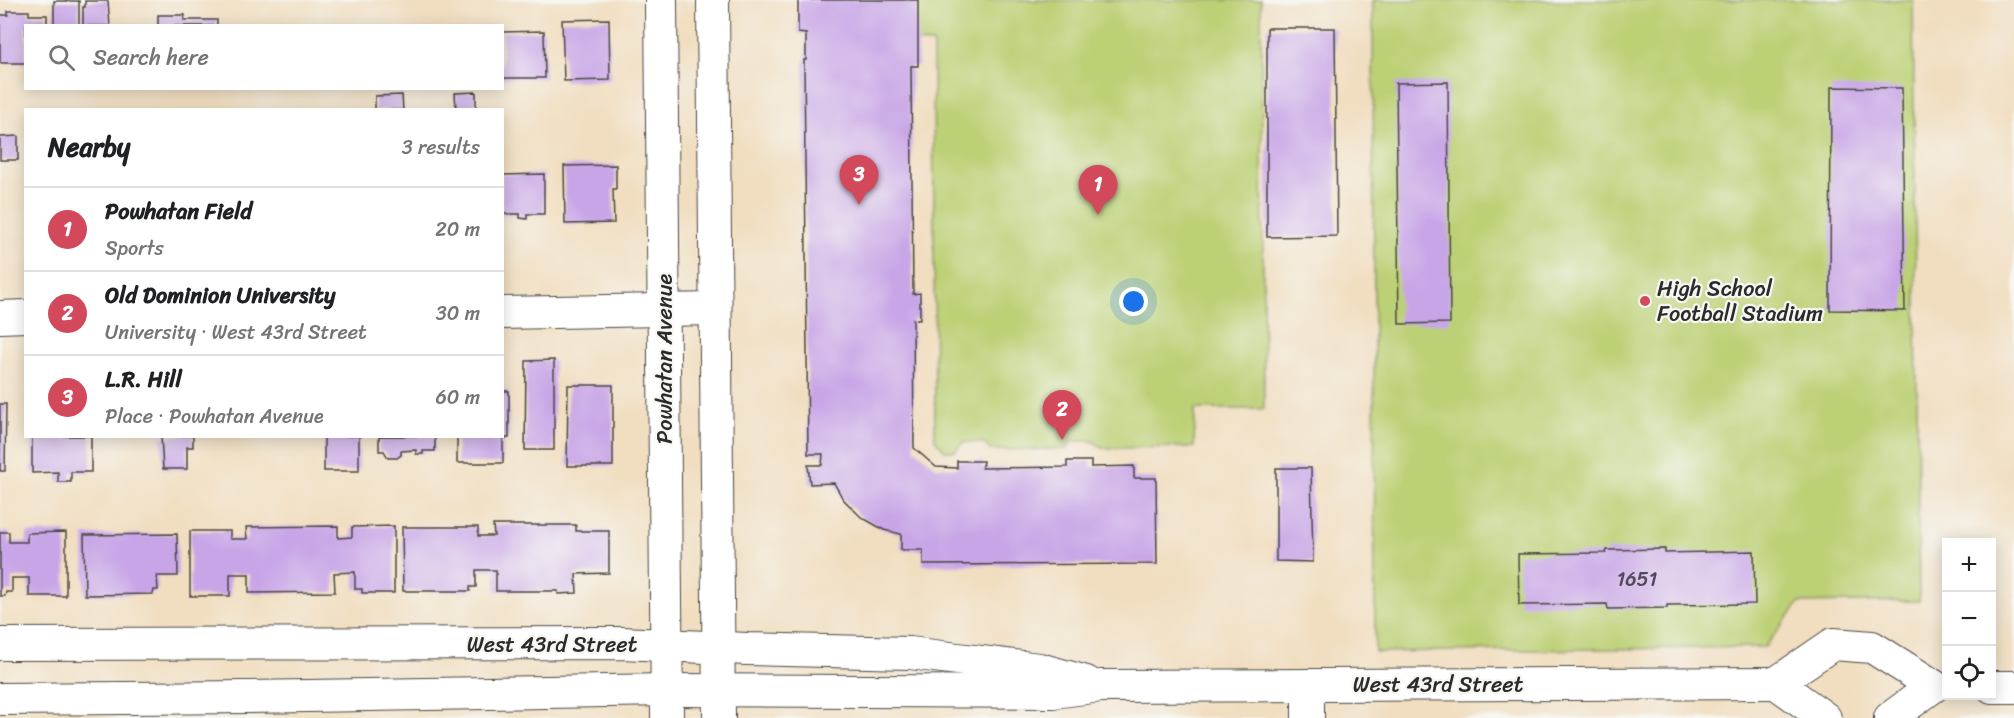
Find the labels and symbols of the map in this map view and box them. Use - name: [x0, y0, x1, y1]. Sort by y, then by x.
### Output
- pin: 3: [840, 156, 878, 205]
- pin: 1: [1078, 166, 1118, 215]
- place label: High School Football Stadium: [1657, 269, 1823, 333]
- street label: Powhatan Avenue: [645, 274, 684, 444]
- your location: [1119, 287, 1148, 316]
- marker: High School Football Stadium: [1638, 294, 1652, 308]
- pin: 2: [1042, 390, 1082, 440]
- house number: 1651: [1617, 562, 1657, 597]
- street label: West 43rd Street: [467, 625, 638, 664]
- street label: West 43rd Street: [1353, 665, 1524, 704]

